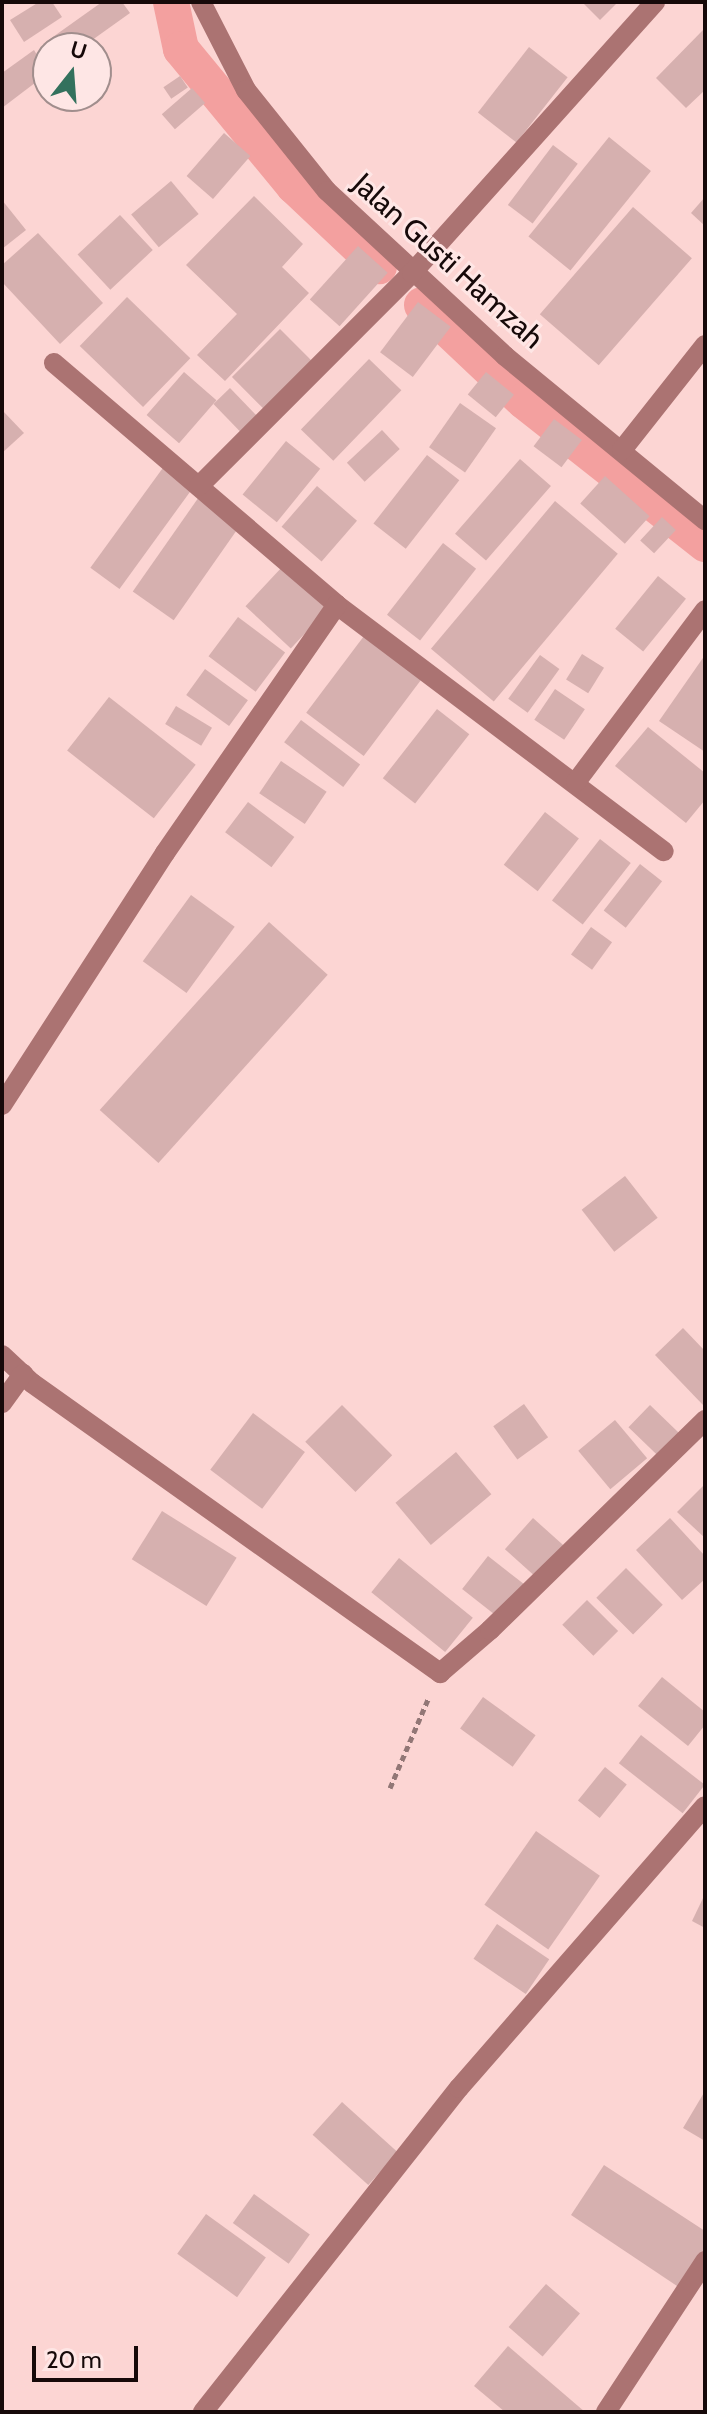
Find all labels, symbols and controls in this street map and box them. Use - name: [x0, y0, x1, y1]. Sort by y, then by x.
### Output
- north arrow: [32, 32, 112, 112]
- text: U: [67, 35, 90, 66]
- street label: Jalan Gusti Hamzah: [345, 166, 551, 356]
- scale bar: [36, 2330, 142, 2380]
- text: 20 m: [46, 2345, 102, 2374]

